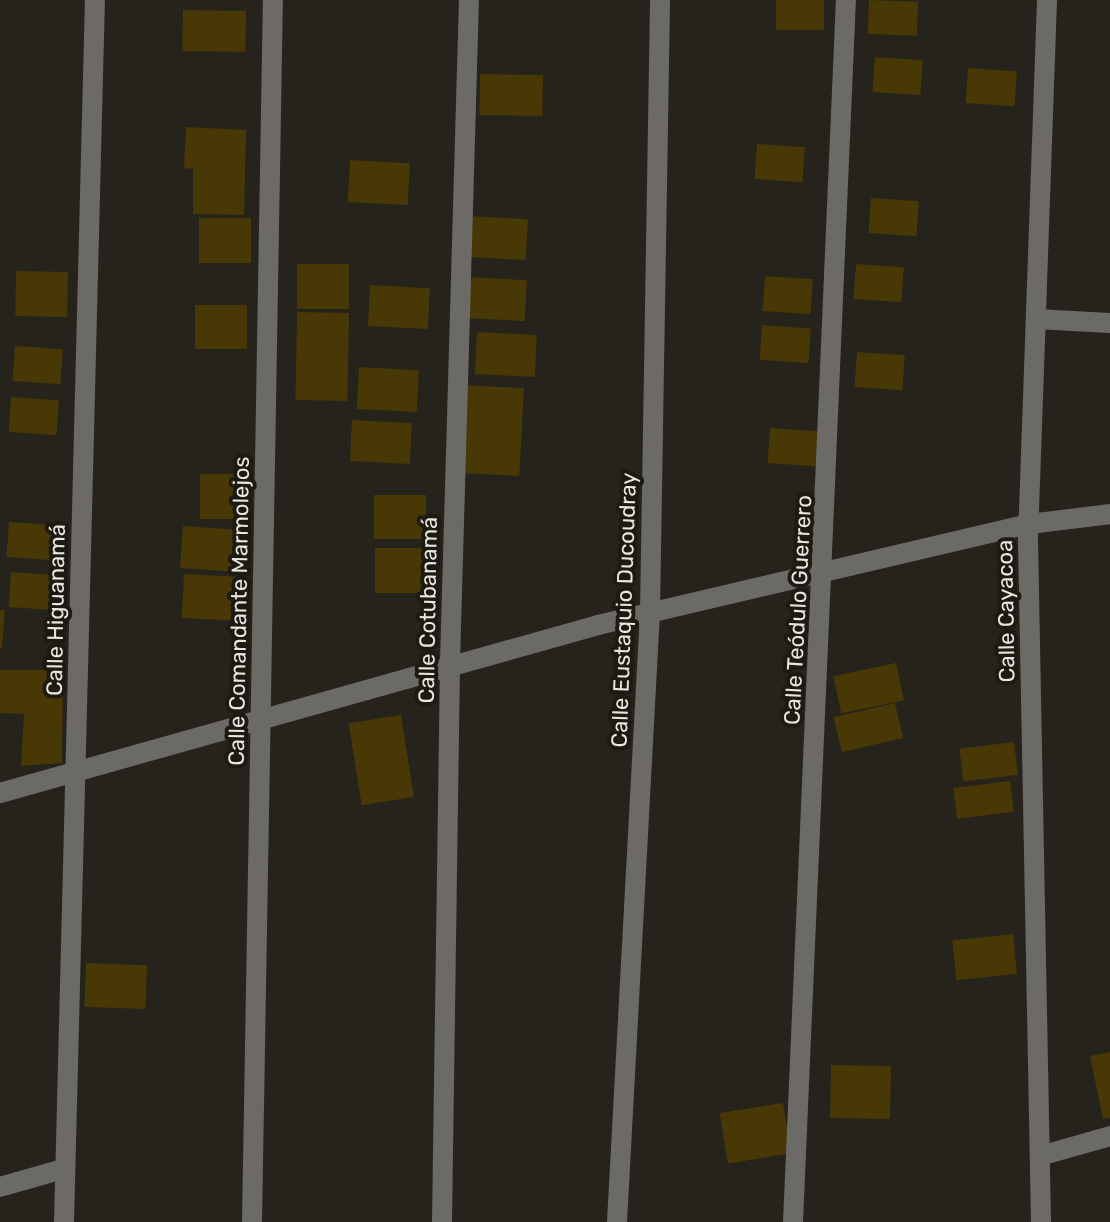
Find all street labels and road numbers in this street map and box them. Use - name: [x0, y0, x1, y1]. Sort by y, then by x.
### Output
- street label: Calle Comandante Marmolejos: [223, 456, 255, 766]
- street label: Calle Eustaquio Ducoudray: [606, 472, 642, 748]
- street label: Calle Teódulo Guerrero: [779, 494, 817, 726]
- street label: Calle Cotubanamá: [413, 516, 443, 704]
- street label: Calle Higuanamá: [41, 524, 71, 696]
- street label: Calle Cayacoa: [992, 540, 1020, 682]

